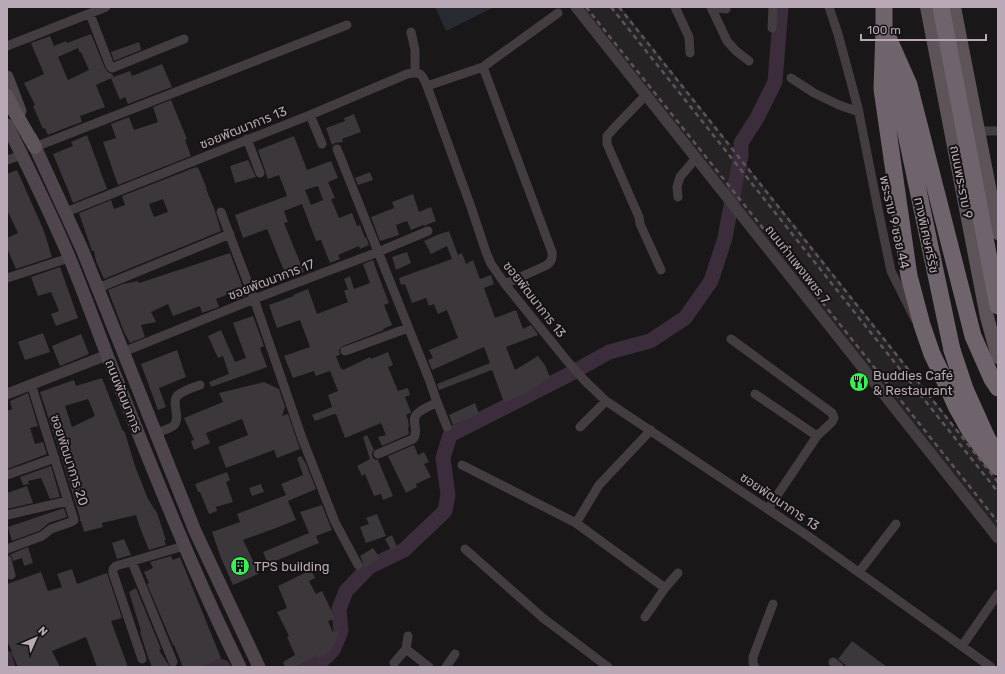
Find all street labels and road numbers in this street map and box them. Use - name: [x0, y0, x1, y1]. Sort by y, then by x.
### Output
- street label: ซอยพัฒนาการ 13: [198, 103, 289, 152]
- street label: ถนนพระราม 9: [947, 144, 976, 220]
- street label: พระราม 9 ซอย 44: [876, 174, 913, 270]
- street label: ทางพิเศษศรีรัช: [911, 196, 942, 275]
- street label: ถนนกำแพงเพชร 7: [762, 222, 833, 307]
- street label: ซอยพัฒนาการ 17: [226, 256, 317, 303]
- street label: ซอยพัฒนาการ 13: [500, 258, 569, 340]
- street label: ถนนพัฒนาการ: [102, 358, 145, 435]
- street label: ซอยพัฒนาการ 20: [48, 413, 91, 508]
- street label: ซอยพัฒนาการ 13: [737, 469, 822, 534]

